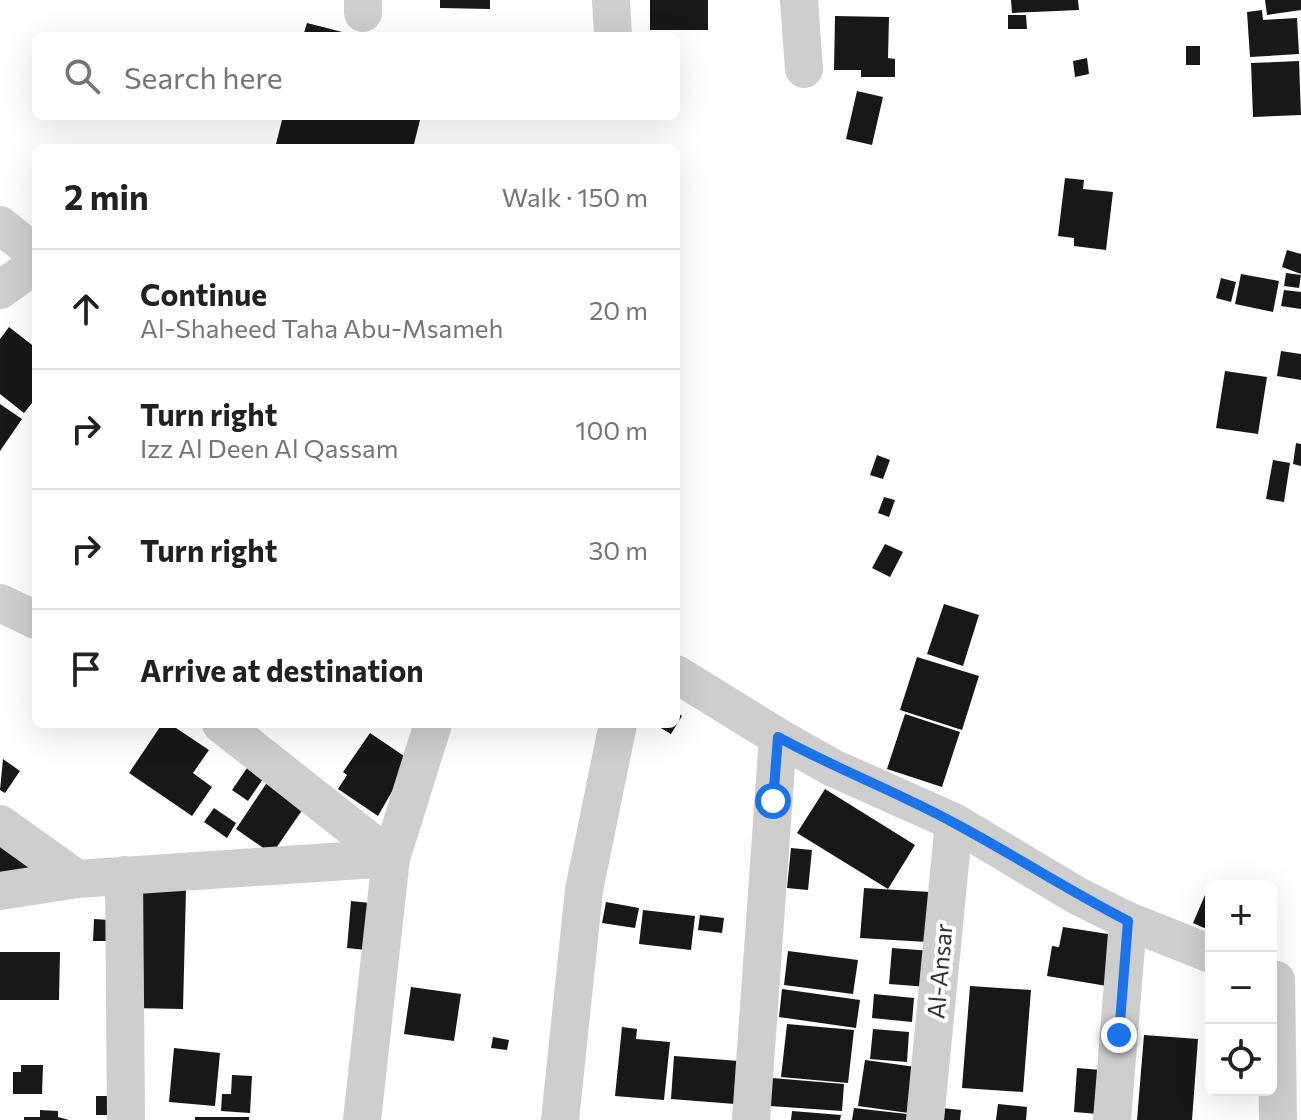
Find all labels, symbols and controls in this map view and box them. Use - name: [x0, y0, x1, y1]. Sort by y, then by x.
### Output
- search box: [32, 32, 680, 120]
- icon: search: [60, 54, 104, 98]
- text: Search here: [124, 58, 283, 95]
- text: 2 min: [64, 175, 149, 217]
- text: Walk · 150 m: [502, 181, 648, 212]
- text: Continue: [140, 275, 267, 312]
- icon: ahead: [64, 287, 108, 331]
- text: 20 m: [589, 294, 648, 325]
- text: Al-Shaheed Taha Abu-Msameh: [140, 312, 503, 343]
- text: Turn right: [140, 395, 277, 432]
- icon: right: [64, 407, 108, 451]
- text: 100 m: [575, 414, 648, 445]
- text: Izz Al Deen Al Qassam: [140, 432, 398, 463]
- icon: right: [64, 527, 108, 571]
- text: Turn right: [140, 531, 277, 568]
- text: 30 m: [589, 534, 648, 565]
- icon: arrive: [64, 647, 108, 691]
- text: Arrive at destination: [140, 651, 424, 688]
- route start: [755, 783, 791, 819]
- map controls: [1205, 880, 1277, 1096]
- button: +: [1205, 880, 1277, 952]
- street label: Al-Ansar: [920, 922, 958, 1020]
- button: −: [1205, 952, 1277, 1024]
- route end: [1101, 1017, 1137, 1053]
- button: locate: [1205, 1024, 1277, 1096]

